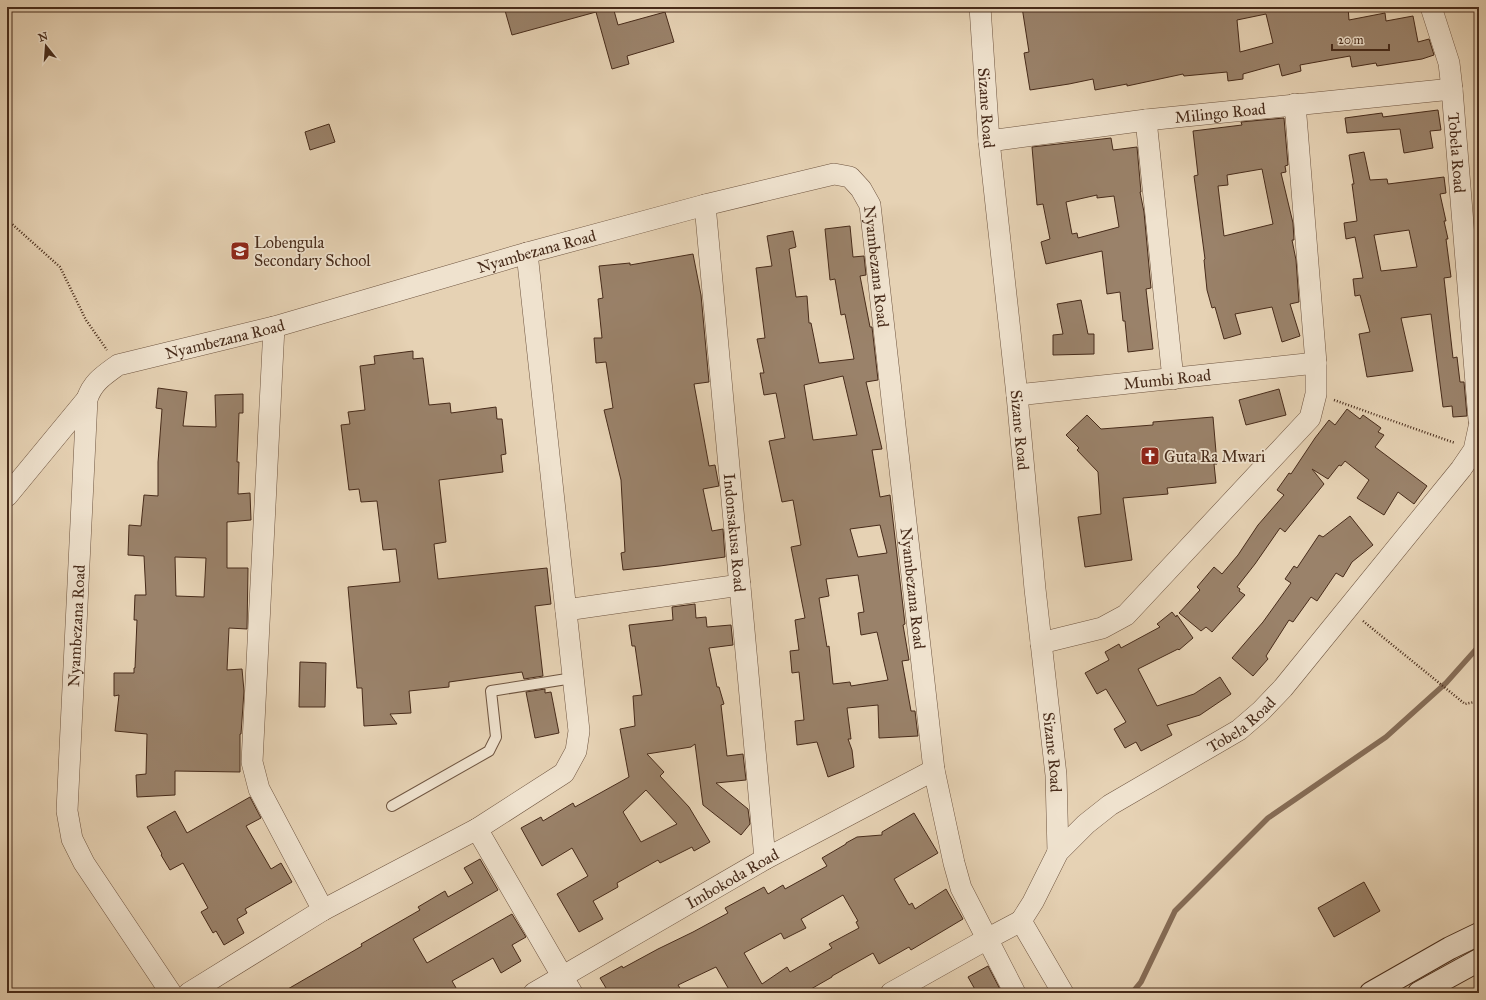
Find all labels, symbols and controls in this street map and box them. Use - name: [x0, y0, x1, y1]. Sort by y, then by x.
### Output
- north arrow: [26, 26, 66, 66]
- scale bar: [1332, 26, 1389, 52]
- text: N: [37, 29, 50, 44]
- text: 20 m: [1338, 33, 1364, 47]
- street label: Sizane Road: [975, 67, 999, 149]
- street label: Milingo Road: [1174, 98, 1267, 127]
- street label: Tobela Road: [1444, 112, 1470, 194]
- street label: Nyambezana Road: [861, 205, 893, 328]
- street label: Nyambezana Road: [475, 225, 598, 277]
- place label: Lobengula Secondary School: [254, 233, 371, 270]
- school or university icon: Lobengula Secondary School: [229, 240, 251, 262]
- street label: Nyambezana Road: [163, 315, 287, 363]
- street label: Mumbi Road: [1122, 365, 1212, 393]
- street label: Sizane Road: [1007, 389, 1033, 471]
- church icon: Guta Ra Mwari: [1139, 445, 1161, 467]
- place label: Guta Ra Mwari: [1164, 447, 1266, 466]
- street label: Indonsakusa Road: [720, 472, 750, 593]
- street label: Nyambezana Road: [897, 526, 930, 650]
- street label: Nyambezana Road: [64, 564, 88, 688]
- street label: Tobela Road: [1203, 693, 1279, 756]
- street label: Sizane Road: [1039, 711, 1066, 793]
- street label: Imbokoda Road: [682, 844, 782, 912]

